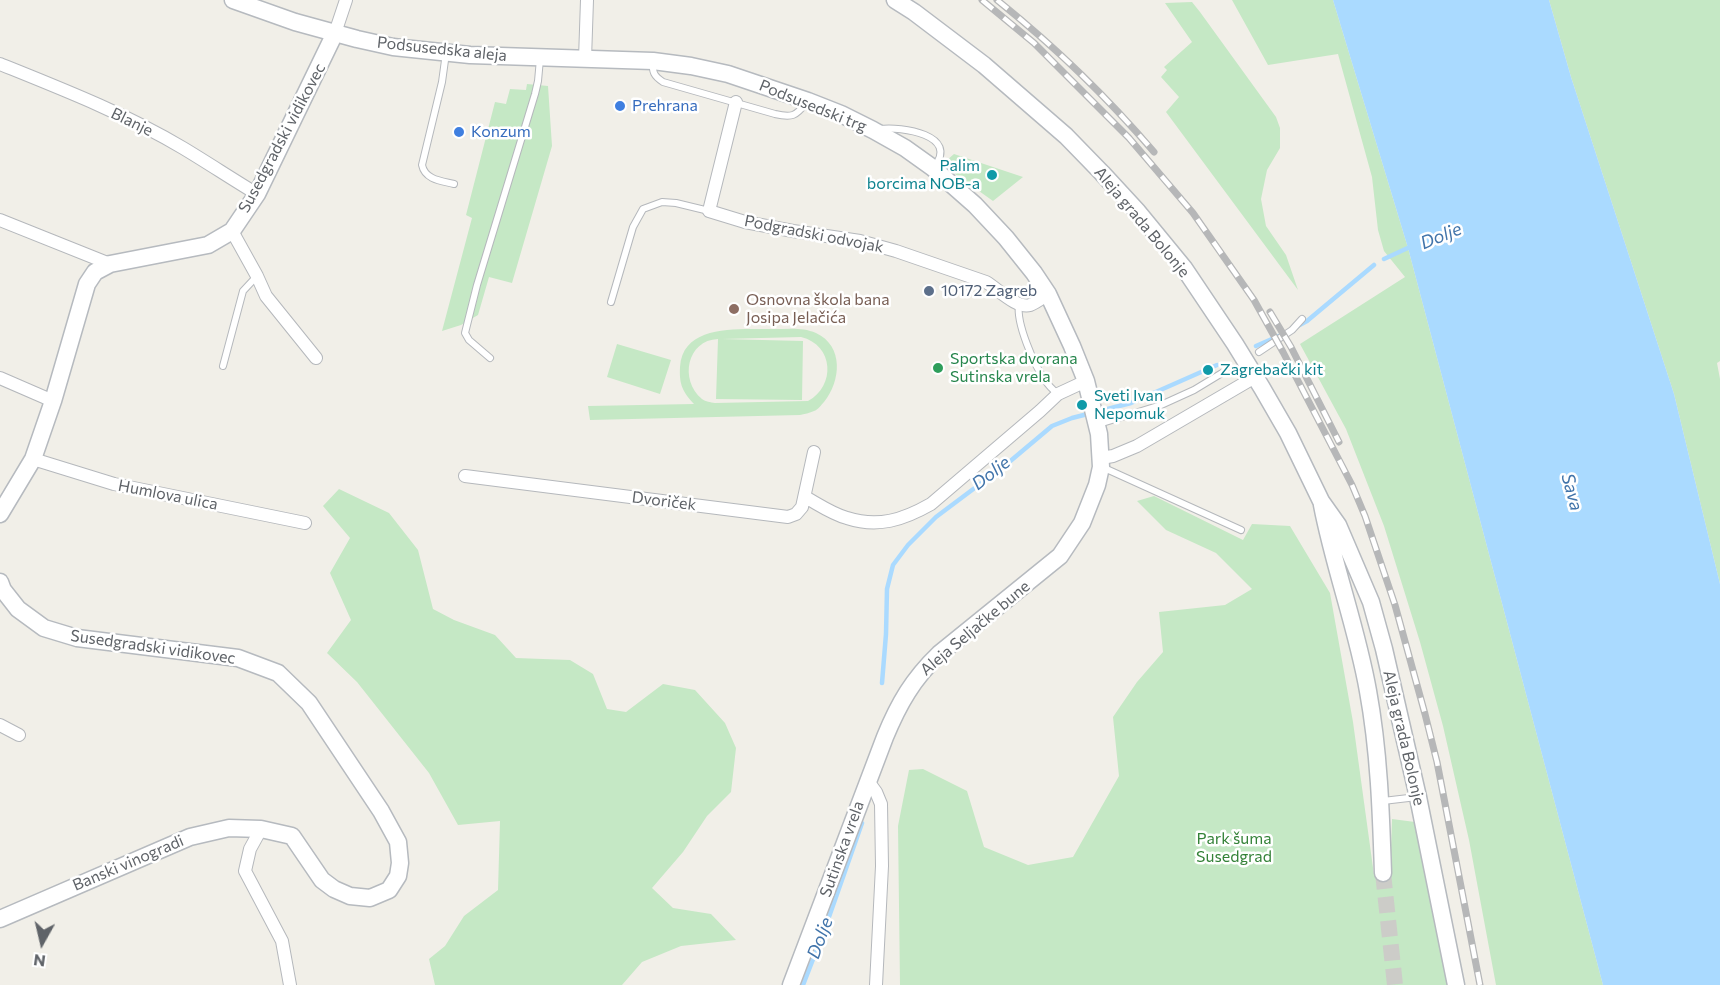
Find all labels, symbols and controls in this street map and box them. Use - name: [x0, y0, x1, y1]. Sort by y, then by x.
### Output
- street label: Podsusedska aleja: [376, 33, 508, 65]
- street label: Susedgradski vidikovec: [234, 60, 330, 216]
- street label: Podsusedski trg: [756, 76, 870, 136]
- place label: Prehrana: [632, 96, 698, 116]
- marker: Prehrana: [613, 99, 627, 113]
- street label: Blanje: [108, 104, 156, 140]
- place label: Konzum: [471, 122, 531, 142]
- marker: Konzum: [452, 125, 466, 139]
- place label: Palim borcima NOB-a: [867, 156, 980, 194]
- street label: Aleja grada Bolonje: [1090, 163, 1194, 281]
- marker: Palim borcima NOB-a: [985, 168, 999, 182]
- street label: Podgradski odvojak: [743, 211, 885, 257]
- water label: Dolje: [1417, 218, 1465, 254]
- place label: 10172 Zagreb: [941, 281, 1037, 301]
- marker: 10172 Zagreb: [922, 284, 936, 298]
- place label: Osnovna škola bana Josipa Jelačića: [746, 290, 890, 328]
- marker: Osnovna škola bana Josipa Jelačića: [727, 302, 741, 316]
- place label: Sportska dvorana Sutinska vrela: [950, 349, 1078, 387]
- place label: Zagrebački kit: [1220, 360, 1323, 380]
- marker: Sportska dvorana Sutinska vrela: [931, 361, 945, 375]
- marker: Zagrebački kit: [1201, 363, 1215, 377]
- place label: Sveti Ivan Nepomuk: [1094, 386, 1165, 424]
- marker: Sveti Ivan Nepomuk: [1075, 398, 1089, 412]
- water label: Dolje: [968, 451, 1014, 495]
- water label: Sava: [1557, 471, 1587, 513]
- street label: Humlova ulica: [117, 476, 219, 514]
- street label: Dvoriček: [631, 488, 697, 514]
- street label: Aleja Seljačke bune: [916, 577, 1034, 679]
- street label: Susedgradski vidikovec: [69, 626, 237, 668]
- street label: Aleja grada Bolonje: [1379, 669, 1429, 807]
- street label: Sutinska vrela: [816, 798, 868, 900]
- park label: Park šuma Susedgrad: [1196, 829, 1272, 867]
- street label: Banski vinogradi: [70, 831, 186, 895]
- north arrow: [12, 913, 72, 973]
- water label: Dolje: [803, 914, 837, 962]
- text: N: [32, 951, 47, 972]

